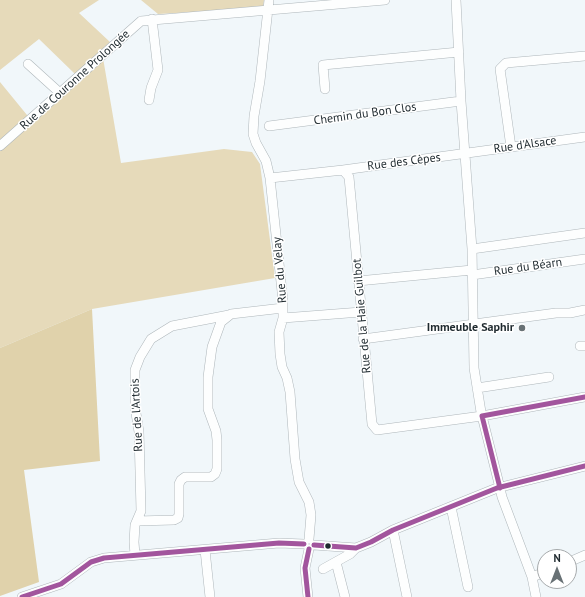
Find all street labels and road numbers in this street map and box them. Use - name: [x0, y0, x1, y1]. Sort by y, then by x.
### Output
- street label: Rue de Couronne Prolongée: [17, 27, 133, 133]
- street label: Chemin du Bon Clos: [313, 100, 417, 128]
- street label: Rue d'Alsace: [493, 133, 557, 157]
- street label: Rue des Cèpes: [367, 150, 441, 174]
- street label: Rue du Velay: [270, 236, 290, 304]
- street label: Rue du Béarn: [493, 255, 563, 279]
- street label: Rue de la Haie Guilbot: [350, 258, 374, 374]
- street label: Rue de l'Artois: [128, 378, 146, 452]

